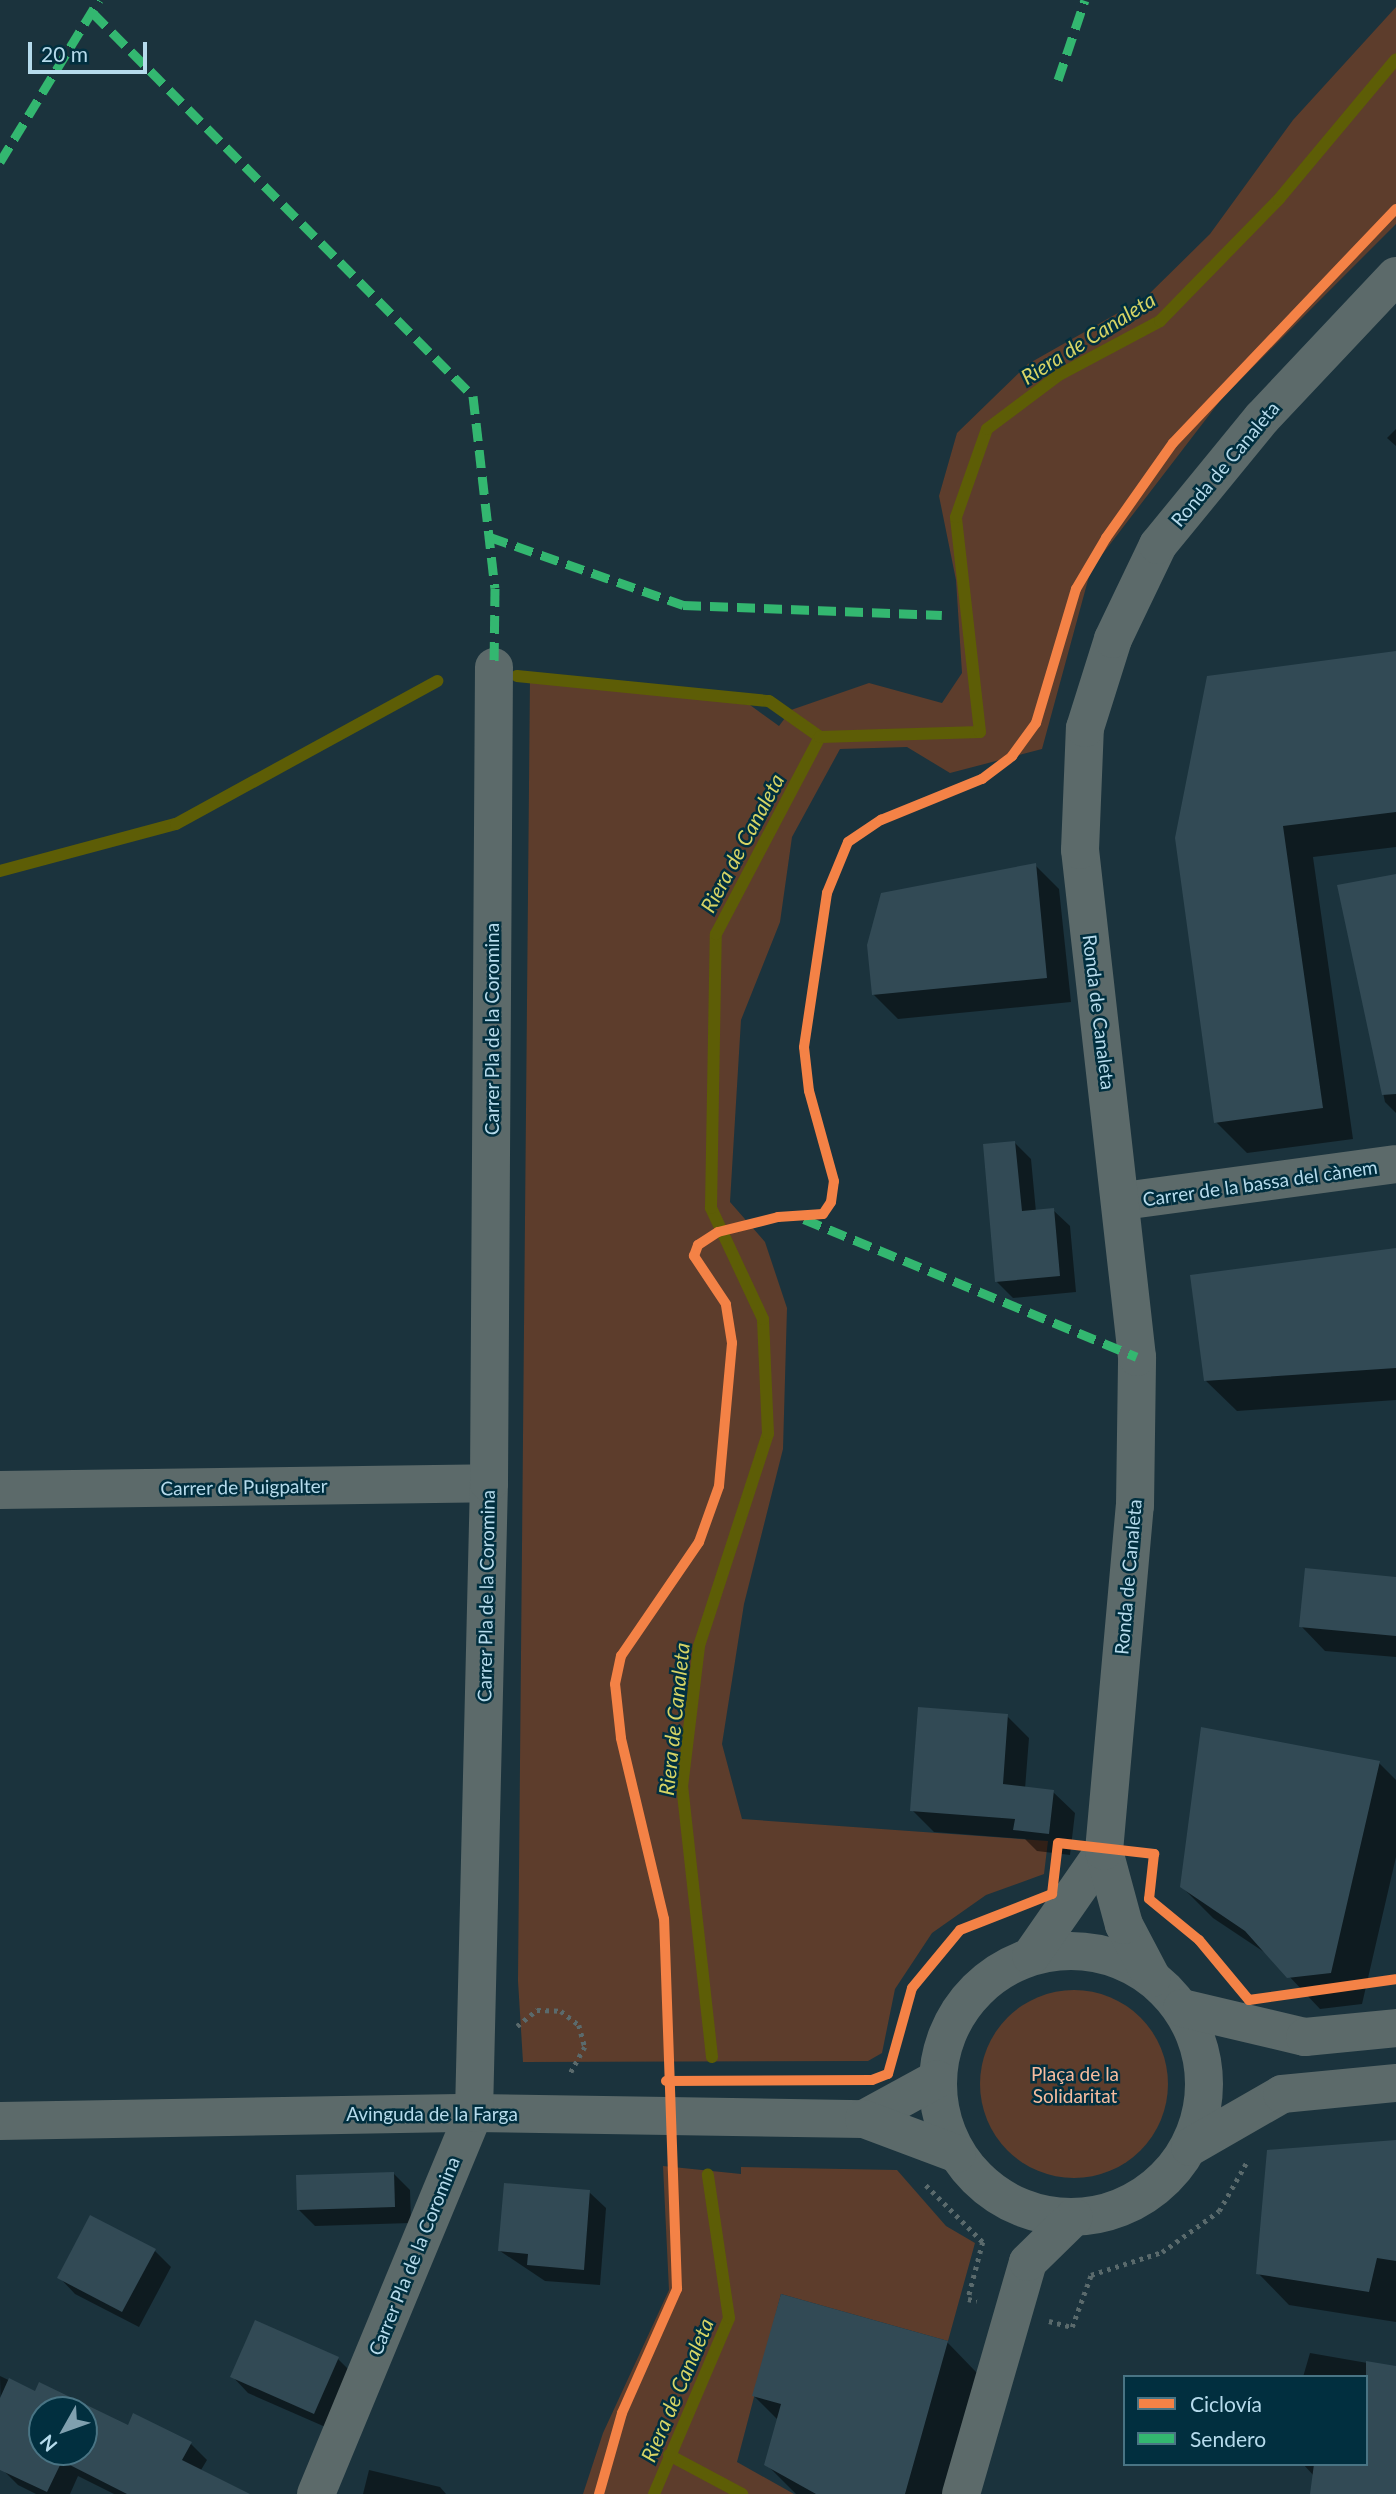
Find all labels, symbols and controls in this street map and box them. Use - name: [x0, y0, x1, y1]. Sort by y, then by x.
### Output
- scale bar: [32, 28, 150, 72]
- text: 20 m: [41, 41, 88, 66]
- water label: Riera de Canaleta: [1016, 287, 1160, 389]
- street label: Ronda de Canaleta: [1166, 397, 1284, 531]
- water label: Riera de Canaleta: [695, 769, 789, 917]
- street label: Carrer Pla de la Coromina: [481, 923, 503, 1135]
- street label: Ronda de Canaleta: [1078, 933, 1120, 1091]
- street label: Carrer de la bassa del cànem: [1141, 1155, 1379, 1211]
- street label: Carrer de Puigpalter: [160, 1474, 328, 1500]
- street label: Carrer Pla de la Coromina: [473, 1489, 499, 1703]
- street label: Ronda de Canaleta: [1110, 1498, 1146, 1656]
- water label: Riera de Canaleta: [653, 1641, 695, 1797]
- park label: Plaça de la Solidaritat: [1031, 2063, 1119, 2107]
- street label: Avinguda de la Farga: [346, 2103, 518, 2125]
- street label: Carrer Pla de la Coromina: [364, 2153, 464, 2359]
- water label: Riera de Canaleta: [635, 2314, 719, 2466]
- legend: [1123, 2375, 1368, 2466]
- text: Ciclovía: [1190, 2391, 1262, 2416]
- north arrow: [28, 2396, 98, 2466]
- text: Sendero: [1190, 2426, 1266, 2451]
- text: N: [35, 2431, 62, 2457]

